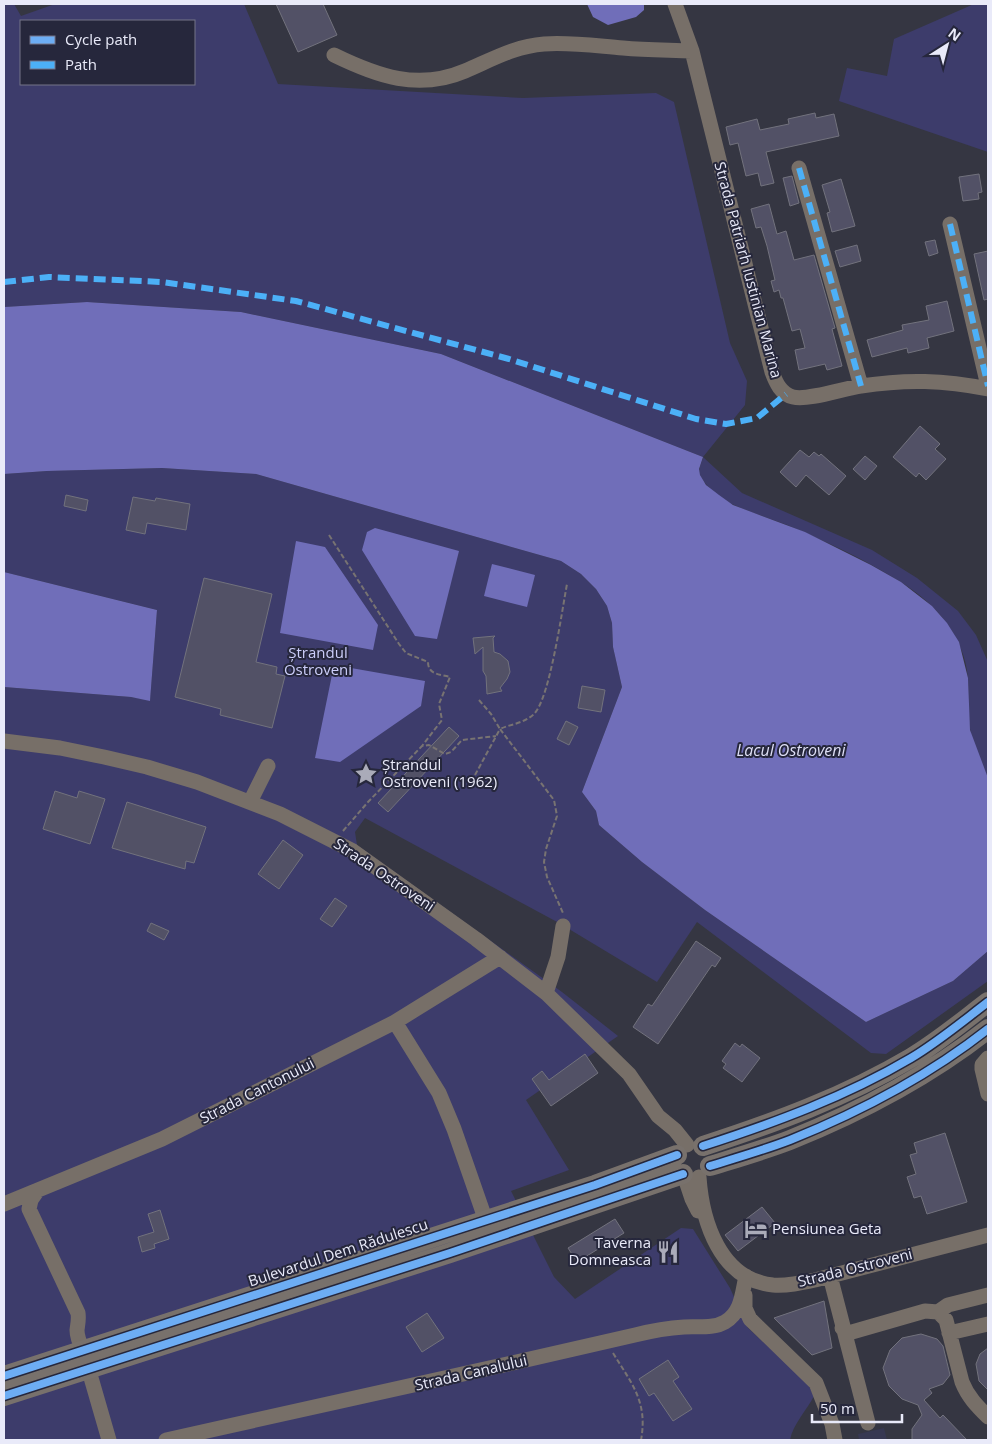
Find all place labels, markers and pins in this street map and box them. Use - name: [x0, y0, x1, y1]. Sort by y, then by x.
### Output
- place label: Ștrandul Ostroveni (1962): [382, 754, 497, 791]
- place icon: Ștrandul Ostroveni (1962): [353, 761, 379, 787]
- hotel icon: Pensiunea Geta: [743, 1216, 769, 1242]
- place label: Pensiunea Geta: [772, 1218, 882, 1238]
- place label: Taverna Domneasca: [569, 1232, 651, 1269]
- restaurant icon: Taverna Domneasca: [655, 1239, 681, 1265]

